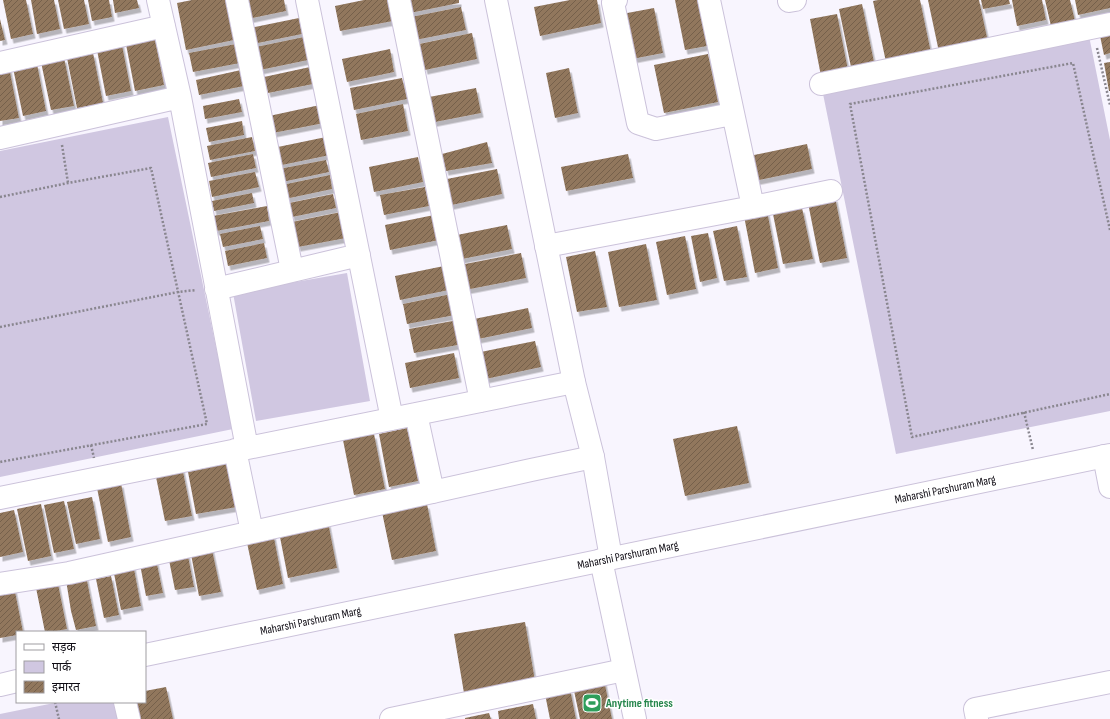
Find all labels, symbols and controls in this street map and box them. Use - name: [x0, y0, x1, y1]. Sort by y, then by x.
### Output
- street label: Maharshi Parshuram Marg: [893, 472, 997, 507]
- street label: Maharshi Parshuram Marg: [576, 538, 680, 573]
- street label: Maharshi Parshuram Marg: [259, 603, 363, 639]
- legend: [16, 631, 146, 703]
- text: सड़क: [52, 640, 77, 655]
- text: पार्क: [52, 660, 72, 675]
- text: इमारत: [52, 680, 81, 695]
- sports icon: Anytime fitness: [581, 692, 603, 714]
- place label: Anytime fitness: [605, 696, 673, 711]

